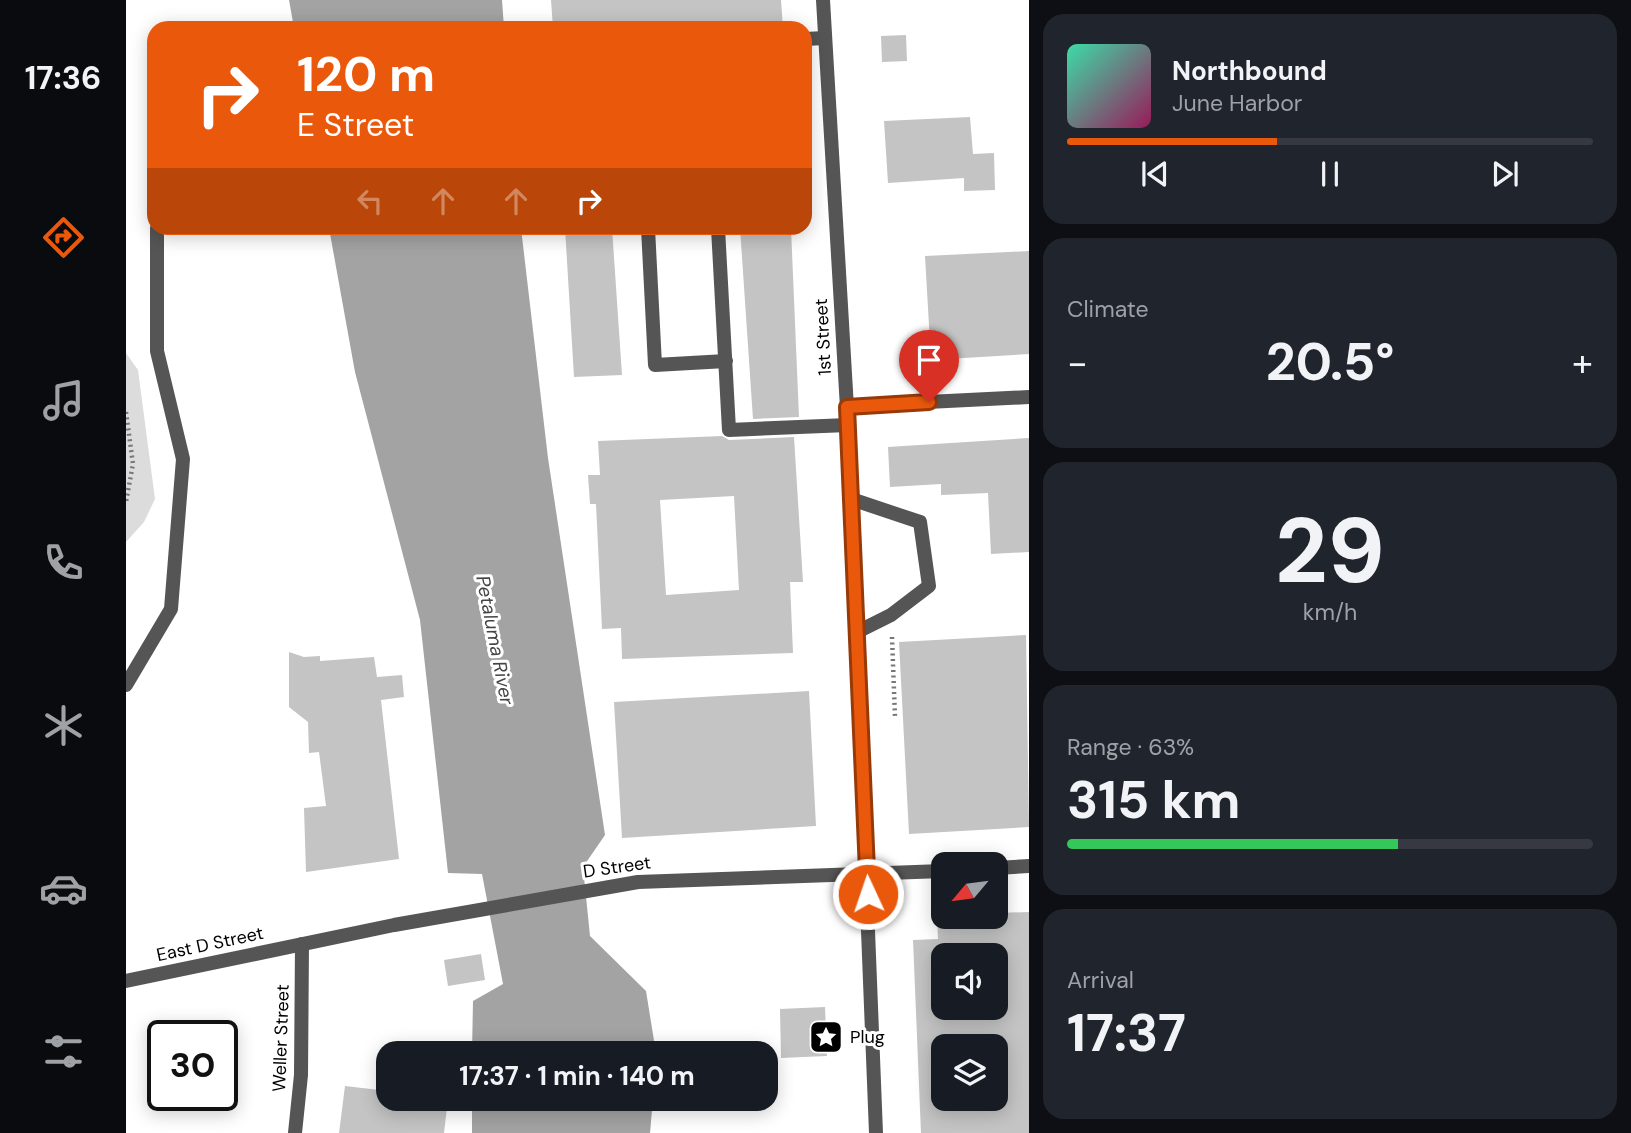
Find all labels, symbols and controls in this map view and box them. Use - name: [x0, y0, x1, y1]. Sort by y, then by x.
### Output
- text: 120 m: [297, 42, 435, 106]
- icon: right: [182, 49, 273, 140]
- text: Northbound: [1172, 54, 1327, 88]
- text: 17:36: [25, 57, 101, 99]
- text: June Harbor: [1172, 88, 1302, 118]
- text: E Street: [297, 104, 414, 146]
- icon: previous: [1136, 155, 1174, 193]
- icon: pause: [1311, 155, 1349, 193]
- icon: next: [1486, 155, 1524, 193]
- icon: left: [351, 182, 389, 220]
- icon: ahead: [424, 182, 462, 220]
- icon: ahead: [497, 182, 535, 220]
- icon: right: [570, 182, 608, 220]
- icon: directions: [39, 213, 88, 262]
- text: Climate: [1067, 294, 1149, 324]
- street label: 1st Street: [809, 298, 837, 376]
- text: 20.5°: [1266, 328, 1394, 396]
- pin: [899, 330, 959, 402]
- text: −: [1067, 338, 1088, 388]
- text: +: [1572, 338, 1593, 388]
- icon: arrive: [910, 341, 948, 379]
- icon: music: [39, 376, 88, 425]
- text: 29: [1275, 492, 1385, 610]
- icon: phone: [39, 538, 88, 587]
- water label: Petaluma River: [470, 573, 520, 708]
- text: km/h: [1303, 597, 1357, 627]
- icon: climate: [39, 701, 88, 750]
- text: Range · 63%: [1067, 732, 1194, 762]
- text: 315 km: [1067, 766, 1240, 834]
- street label: D Street: [582, 850, 652, 884]
- north arrow: [931, 852, 1008, 929]
- map controls: [931, 852, 1008, 1111]
- position arrow: [831, 857, 905, 931]
- icon: car: [39, 864, 88, 913]
- street label: East D Street: [154, 921, 266, 967]
- button: sound: [931, 943, 1008, 1020]
- text: Arrival: [1067, 965, 1134, 995]
- street label: Weller Street: [267, 984, 295, 1092]
- text: 17:37: [1067, 999, 1186, 1067]
- place icon: Plug: [807, 1018, 845, 1056]
- speed limit sign: 30: [147, 1020, 238, 1111]
- place label: Plug: [850, 1025, 885, 1049]
- icon: filters: [39, 1027, 88, 1076]
- button: layers: [931, 1034, 1008, 1111]
- text: 17:37 · 1 min · 140 m: [459, 1059, 695, 1093]

